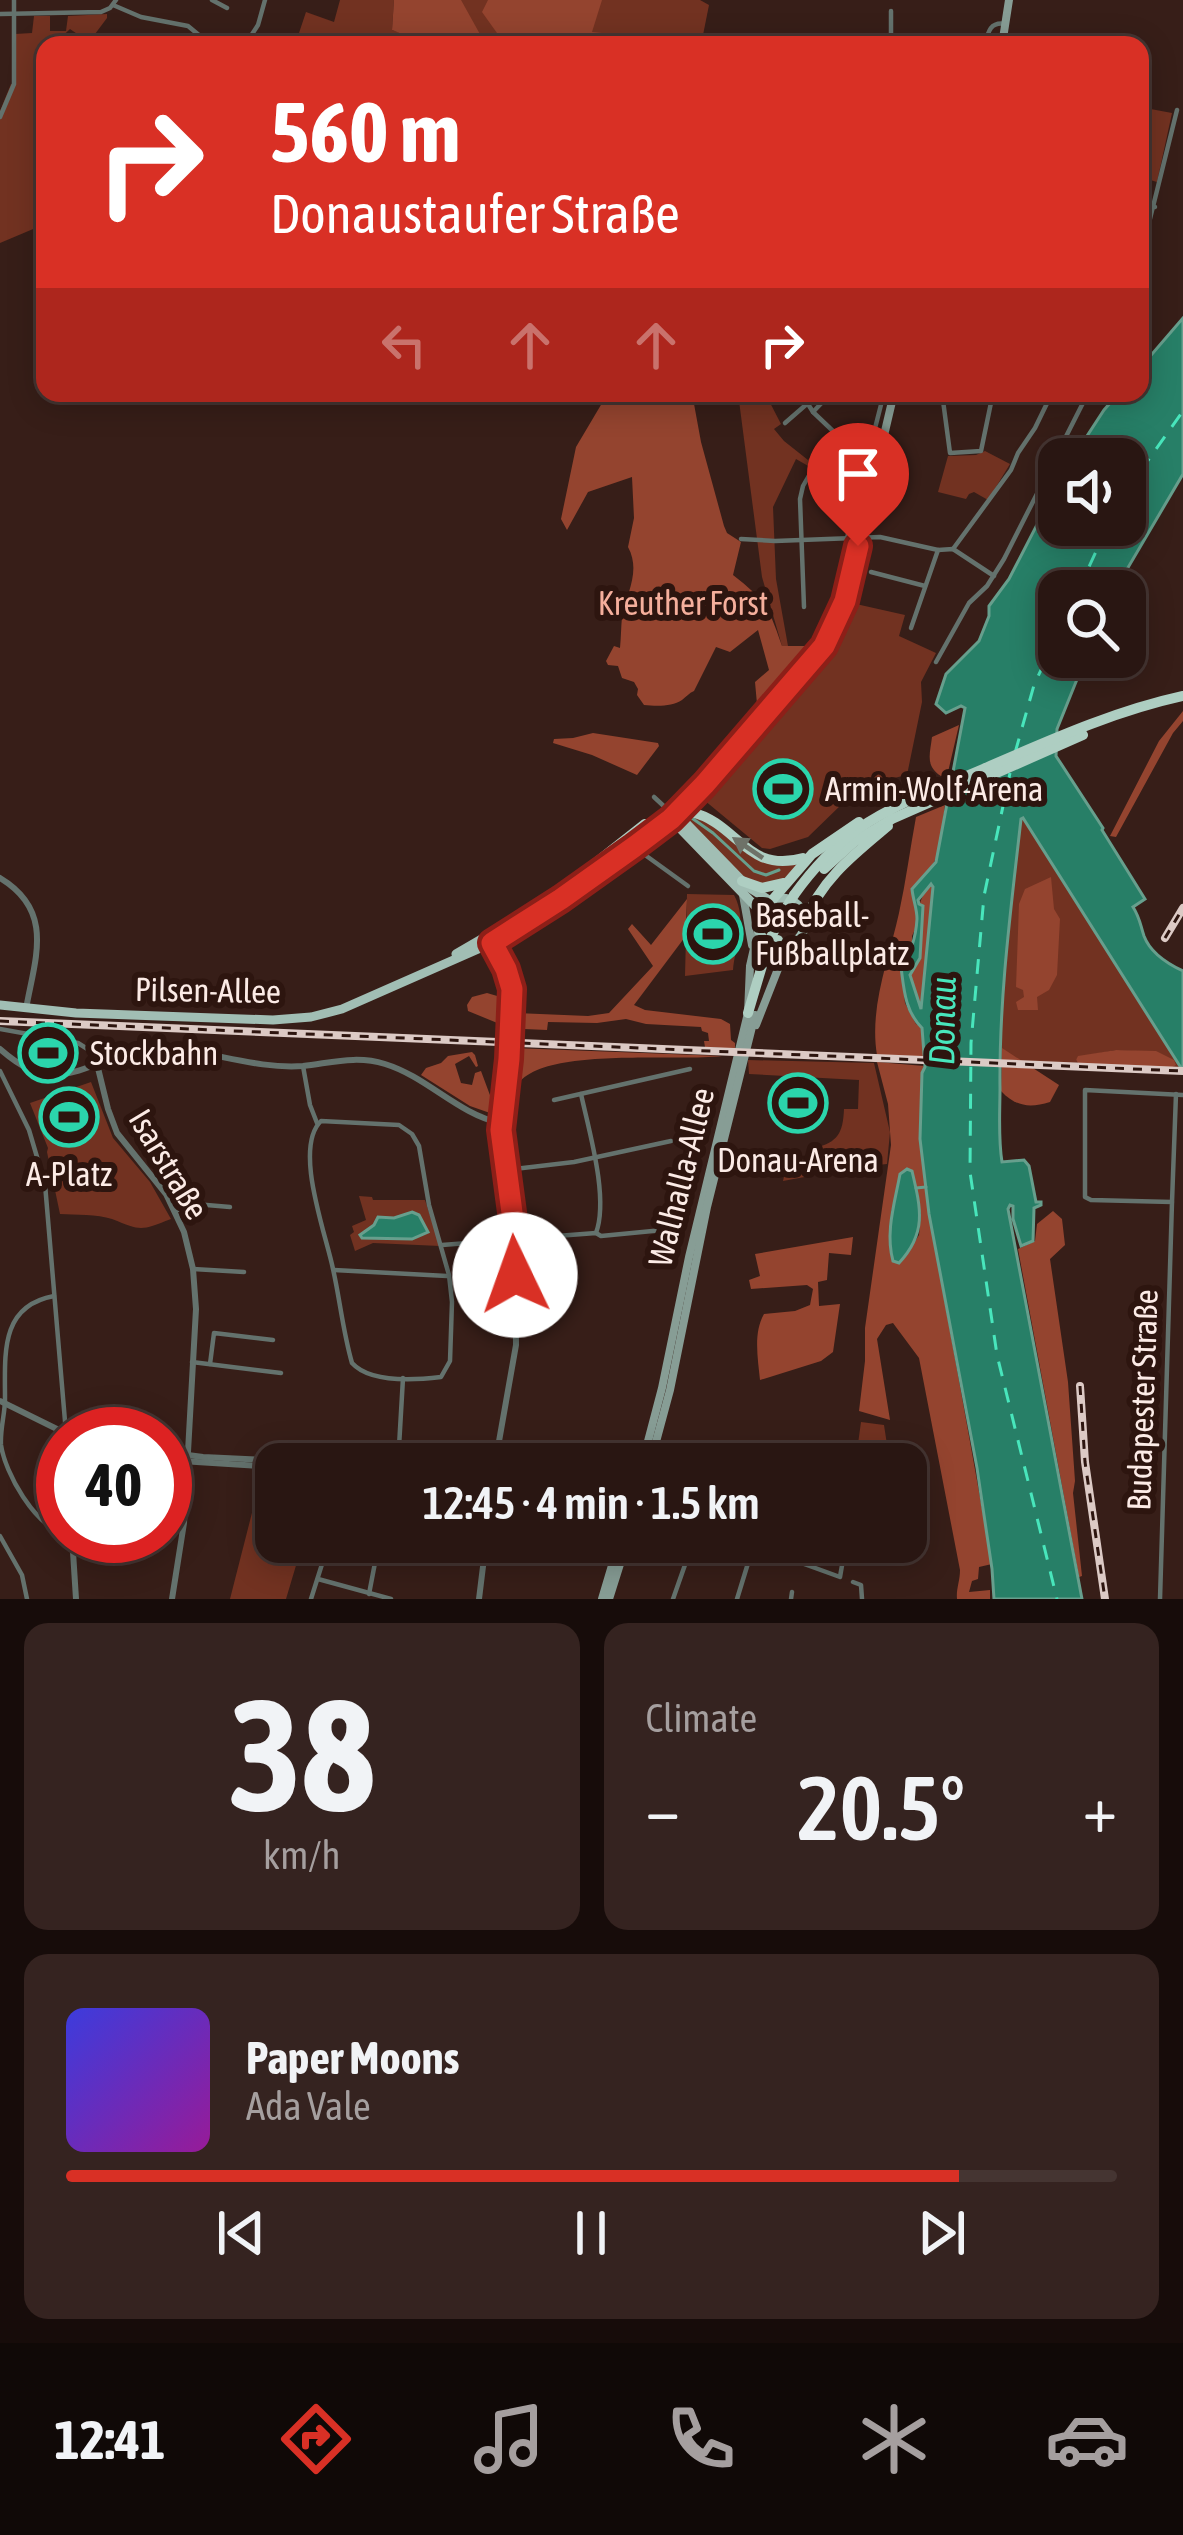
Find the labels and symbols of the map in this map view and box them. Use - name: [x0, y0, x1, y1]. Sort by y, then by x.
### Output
- pin: [807, 423, 909, 546]
- park label: Kreuther Forst: [598, 584, 768, 622]
- sports icon: Armin-Wolf-Arena: [752, 758, 814, 820]
- place label: Armin-Wolf-Arena: [825, 770, 1043, 808]
- one-way arrow: [732, 837, 764, 860]
- place label: Baseball- Fußballplatz: [755, 896, 909, 972]
- sports icon: Baseball- Fußballplatz: [682, 903, 744, 965]
- street label: Pilsen-Allee: [135, 970, 281, 1010]
- water label: Donau: [920, 976, 964, 1066]
- sports icon: Stockbahn: [17, 1022, 79, 1084]
- place label: Stockbahn: [90, 1034, 218, 1072]
- sports icon: Donau-Arena: [767, 1072, 829, 1134]
- street label: Walhalla-Allee: [640, 1084, 722, 1270]
- sports icon: A-Platz: [38, 1086, 100, 1148]
- street label: Isarstraße: [121, 1102, 217, 1226]
- place label: Donau-Arena: [717, 1141, 879, 1179]
- place label: A-Platz: [26, 1155, 112, 1193]
- position arrow: [452, 1212, 578, 1338]
- street label: Budapester Straße: [1119, 1289, 1165, 1511]
- speed limit sign: 40: [36, 1407, 192, 1563]

